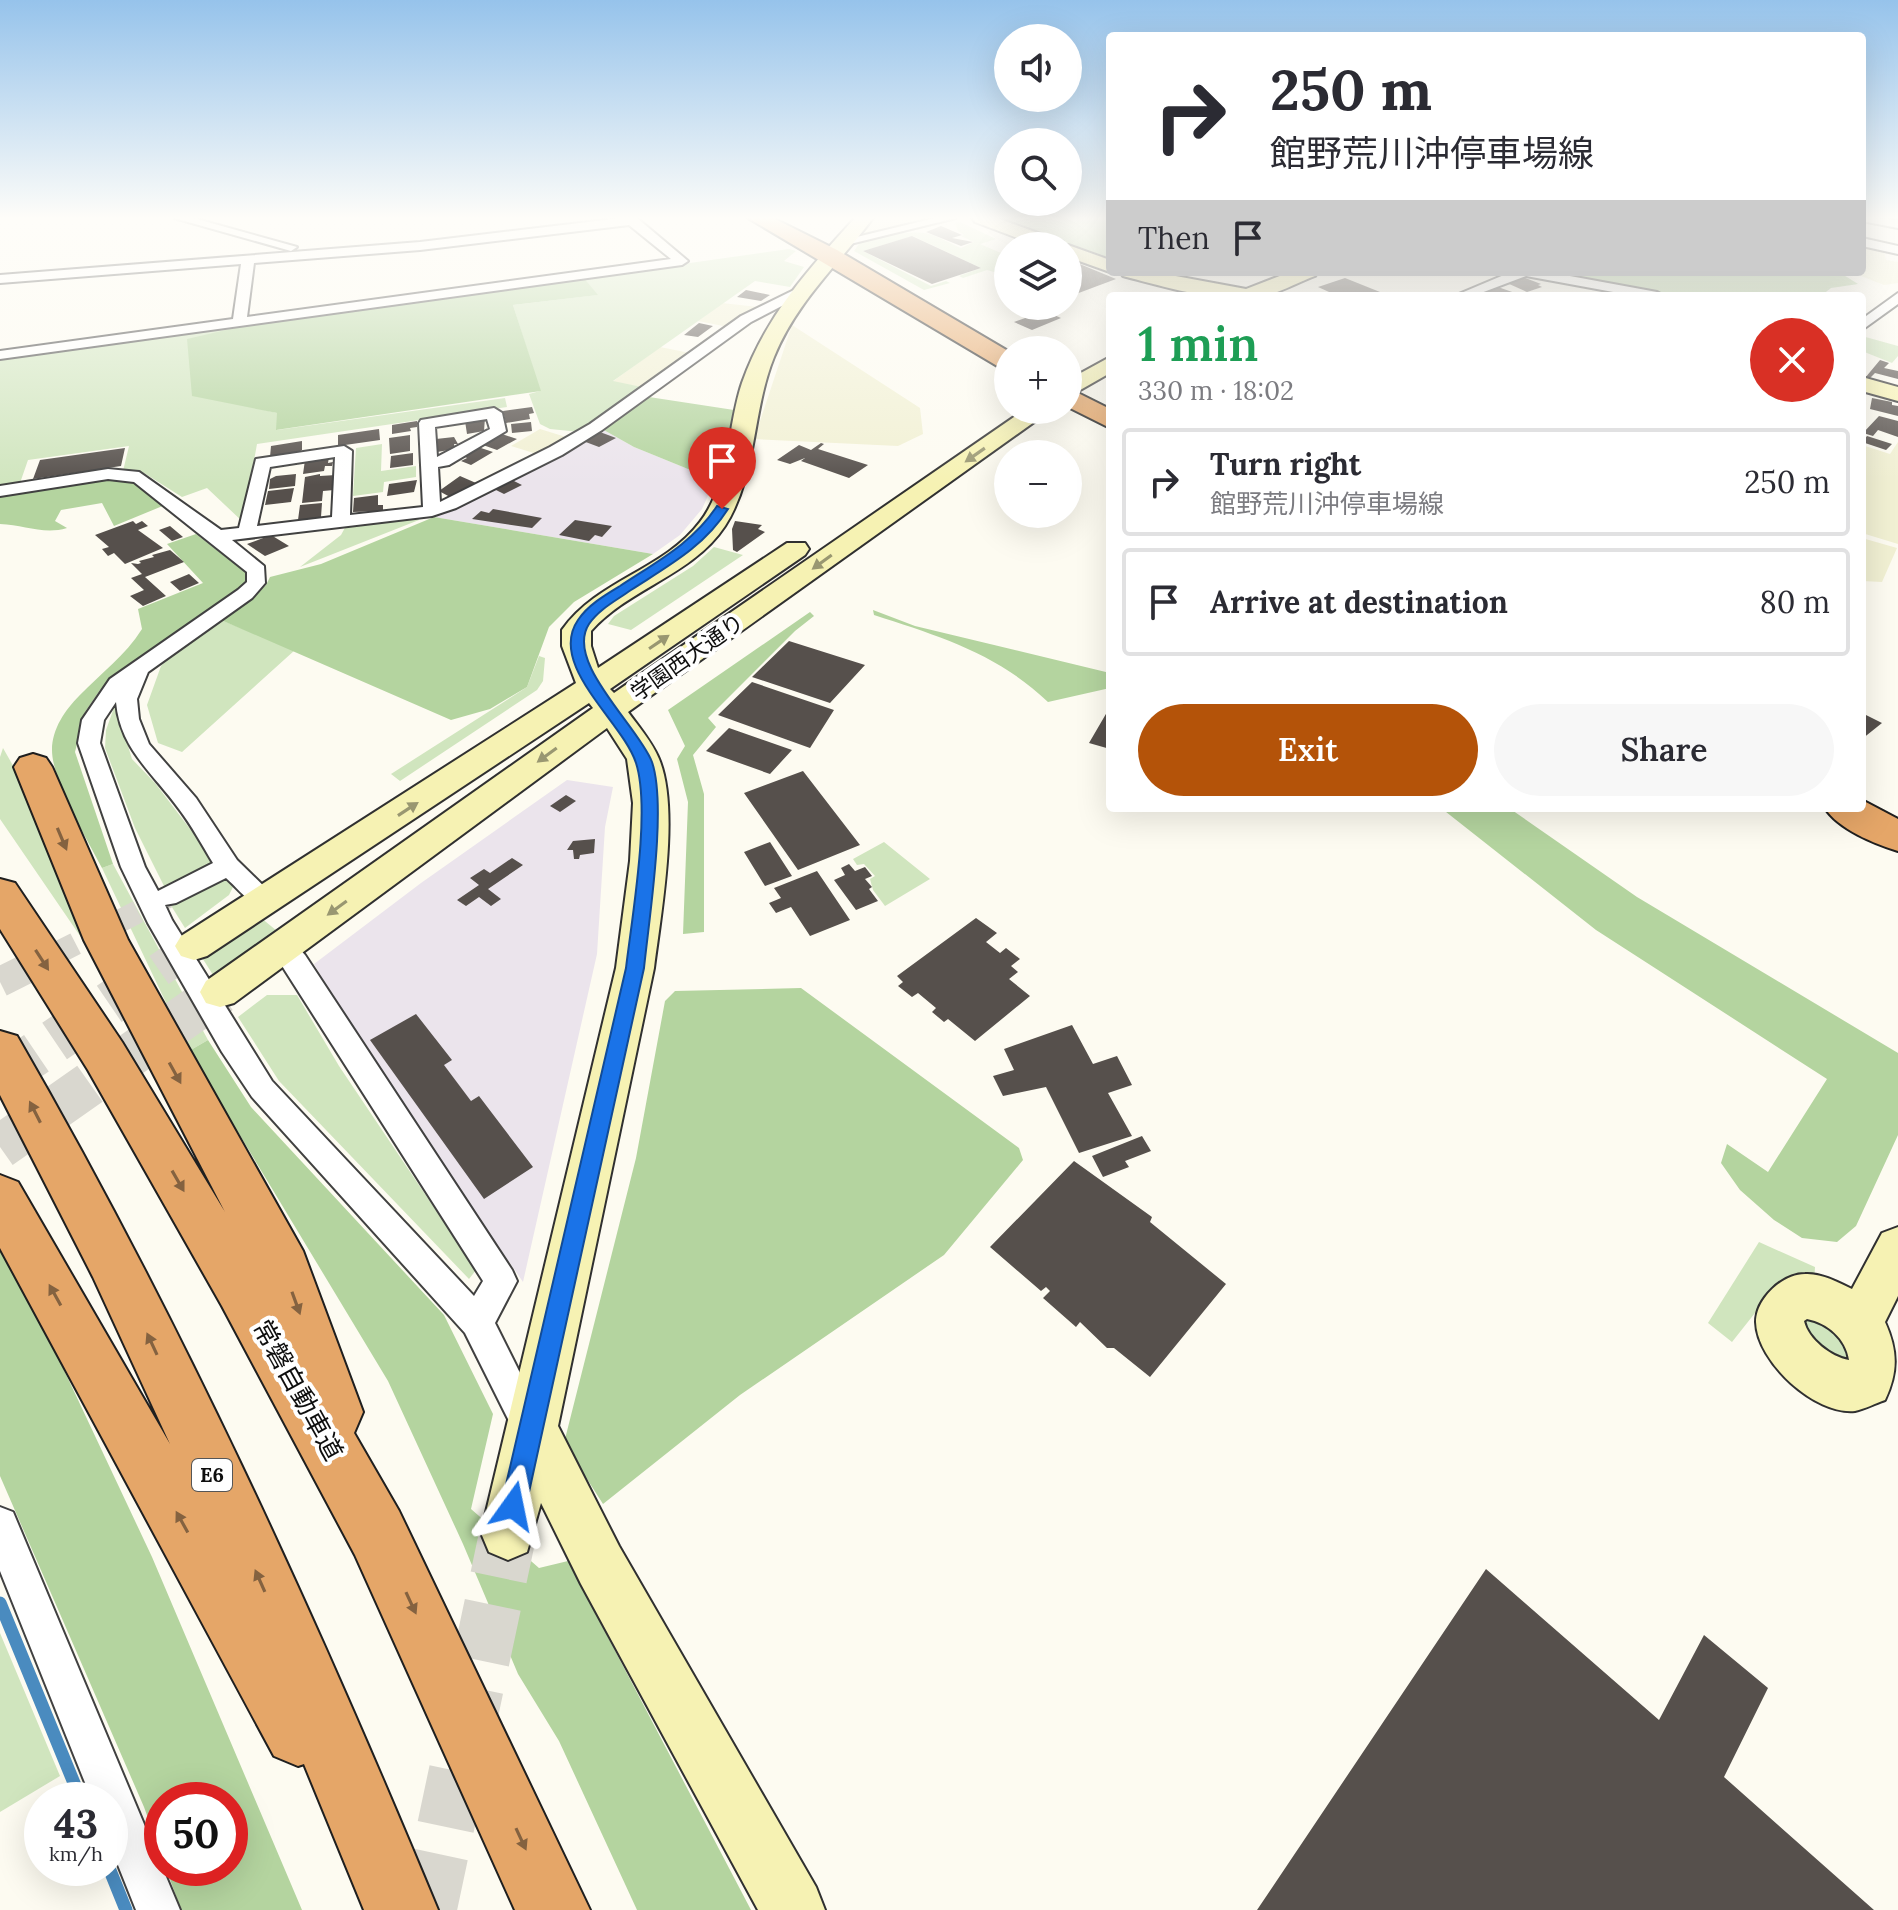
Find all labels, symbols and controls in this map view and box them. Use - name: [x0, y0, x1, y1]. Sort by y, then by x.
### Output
- map controls: [994, 24, 1082, 528]
- button: sound: [994, 24, 1082, 112]
- text: 250 m: [1270, 54, 1432, 125]
- icon: right: [1138, 64, 1242, 168]
- button: search: [994, 128, 1082, 216]
- text: 館野荒川沖停車場線: [1270, 130, 1594, 176]
- icon: arrive: [1226, 216, 1270, 260]
- text: Then: [1138, 219, 1210, 257]
- button: layers: [994, 232, 1082, 320]
- text: 1 min: [1138, 313, 1258, 374]
- button: close: [1750, 318, 1834, 402]
- button: +: [994, 336, 1082, 424]
- text: 330 m · 18:02: [1138, 374, 1294, 407]
- pin: [688, 427, 756, 509]
- icon: arrive: [700, 439, 744, 483]
- button: −: [994, 440, 1082, 528]
- text: Turn right: [1210, 445, 1361, 483]
- one-way arrow: [965, 447, 986, 462]
- icon: right: [1142, 460, 1186, 504]
- text: 250 m: [1744, 463, 1830, 501]
- text: 館野荒川沖停車場線: [1210, 487, 1444, 520]
- one-way arrow: [812, 554, 833, 569]
- icon: arrive: [1142, 580, 1186, 624]
- text: Arrive at destination: [1210, 583, 1508, 621]
- text: 80 m: [1760, 583, 1830, 621]
- street label: 学園西大通り: [625, 608, 749, 706]
- one-way arrow: [648, 635, 670, 650]
- button: Exit: [1138, 704, 1478, 796]
- button: Share: [1494, 704, 1834, 796]
- one-way arrow: [537, 747, 558, 762]
- one-way arrow: [397, 802, 419, 816]
- one-way arrow: [56, 827, 69, 851]
- one-way arrow: [326, 899, 347, 915]
- one-way arrow: [35, 949, 50, 970]
- one-way arrow: [169, 1061, 182, 1084]
- one-way arrow: [29, 1101, 43, 1123]
- one-way arrow: [171, 1170, 185, 1192]
- one-way arrow: [48, 1284, 62, 1306]
- one-way arrow: [290, 1291, 302, 1315]
- street label: 常磐自動車道: [246, 1314, 351, 1466]
- one-way arrow: [146, 1332, 159, 1356]
- road number: E6: [192, 1459, 232, 1491]
- position arrow: [471, 1464, 555, 1548]
- one-way arrow: [175, 1511, 189, 1533]
- one-way arrow: [253, 1569, 267, 1592]
- one-way arrow: [404, 1592, 417, 1615]
- speed limit sign: 50: [144, 1782, 248, 1886]
- text: 43: [54, 1798, 98, 1849]
- one-way arrow: [514, 1827, 528, 1850]
- text: km/h: [49, 1841, 103, 1866]

